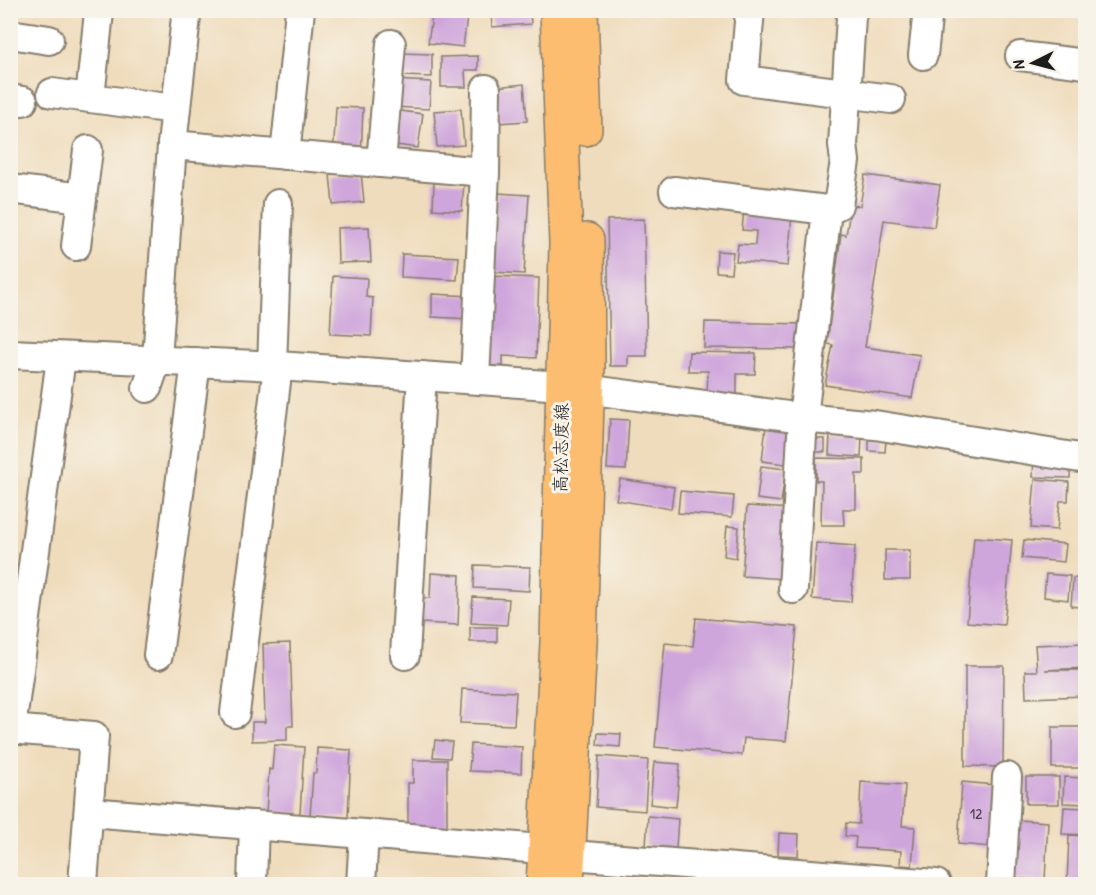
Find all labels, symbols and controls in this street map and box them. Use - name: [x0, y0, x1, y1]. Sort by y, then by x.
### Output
- north arrow: [1003, 33, 1063, 93]
- text: N: [1007, 59, 1029, 70]
- street label: 高松志度線: [547, 403, 574, 493]
- house number: 12: [970, 803, 982, 824]

